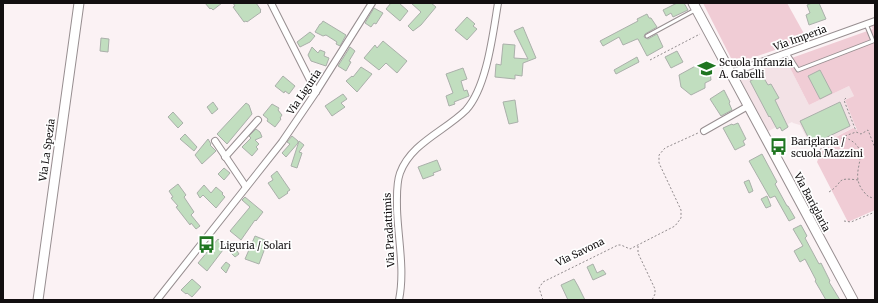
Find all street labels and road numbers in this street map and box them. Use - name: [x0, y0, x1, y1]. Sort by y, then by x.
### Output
- street label: Via Imperia: [771, 22, 829, 54]
- street label: Via Liguria: [283, 66, 324, 118]
- street label: Via La Spezia: [36, 117, 58, 183]
- street label: Via Bariglaria: [791, 169, 833, 234]
- street label: Via Pradattimis: [381, 192, 397, 268]
- street label: Via Savona: [553, 234, 607, 270]

